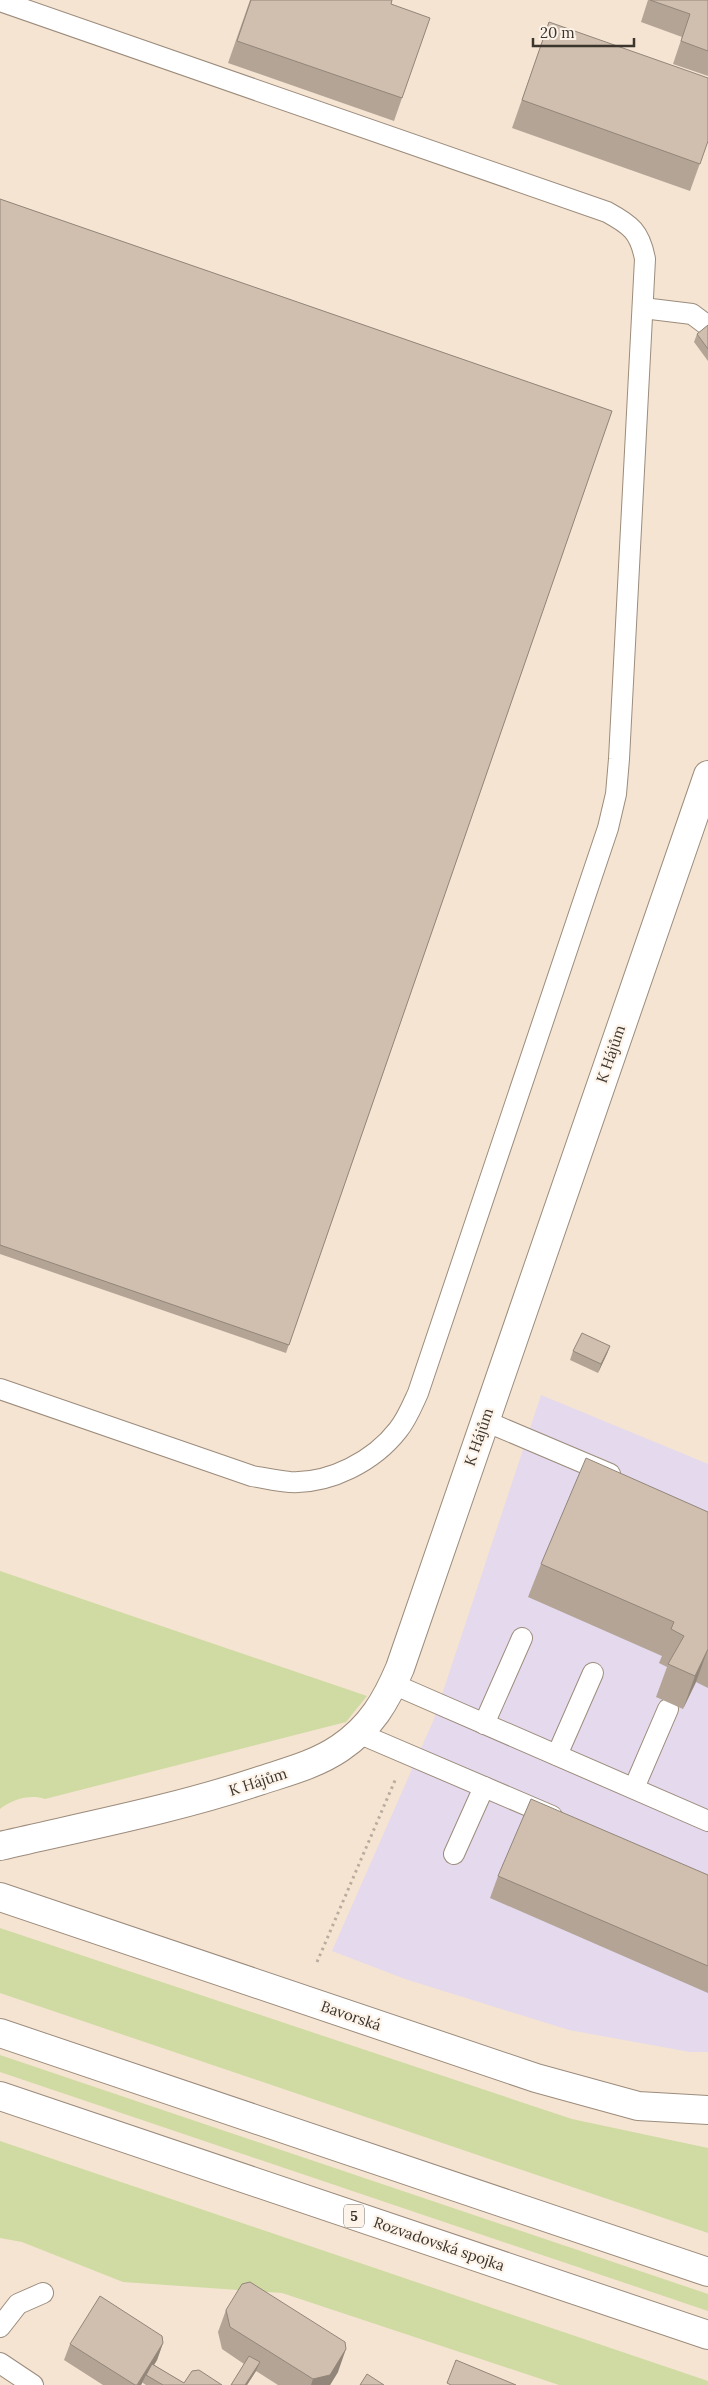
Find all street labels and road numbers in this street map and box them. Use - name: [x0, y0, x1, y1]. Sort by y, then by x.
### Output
- street label: K Hájům: [592, 1022, 629, 1085]
- street label: K Hájům: [460, 1405, 497, 1468]
- street label: K Hájům: [226, 1763, 289, 1800]
- street label: Bavorská: [319, 1996, 384, 2035]
- road number: 5: [344, 2204, 364, 2228]
- street label: Rozvadovská spojka: [371, 2212, 507, 2275]

